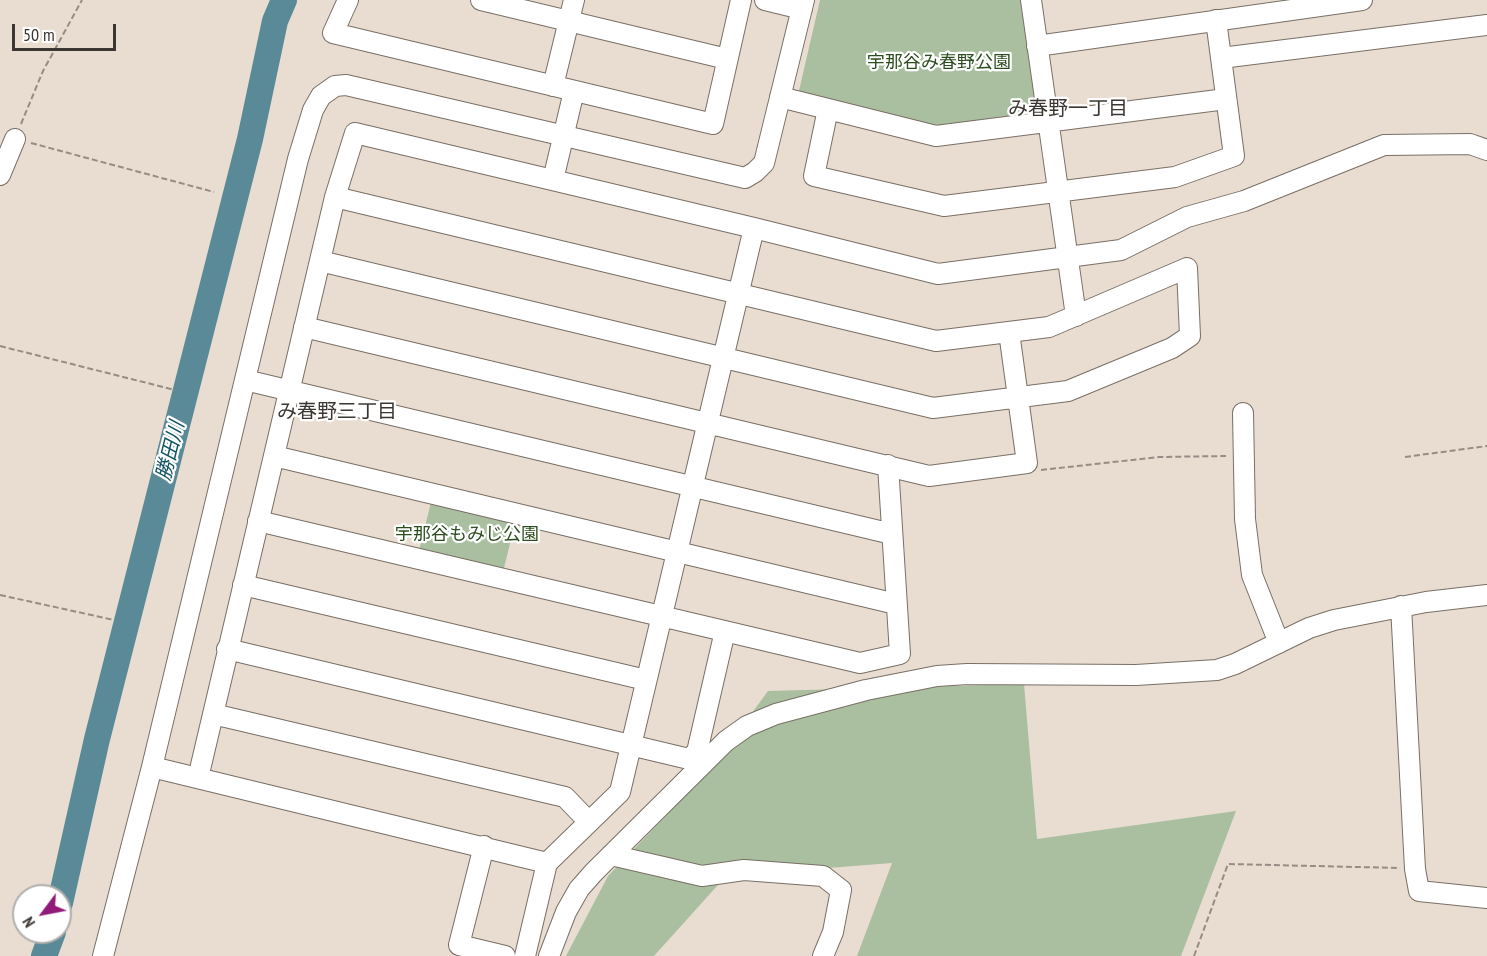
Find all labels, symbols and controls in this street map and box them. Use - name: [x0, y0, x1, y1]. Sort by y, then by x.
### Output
- scale bar: [15, 12, 118, 50]
- text: 50 m: [23, 23, 55, 46]
- park label: 宇那谷み春野公園: [867, 52, 1011, 74]
- district label: み春野一丁目: [1008, 97, 1128, 121]
- district label: み春野三丁目: [277, 400, 397, 424]
- water label: 勝田川: [152, 419, 190, 483]
- park label: 宇那谷もみじ公園: [395, 524, 539, 546]
- north arrow: [12, 884, 72, 944]
- text: N: [18, 914, 39, 931]

